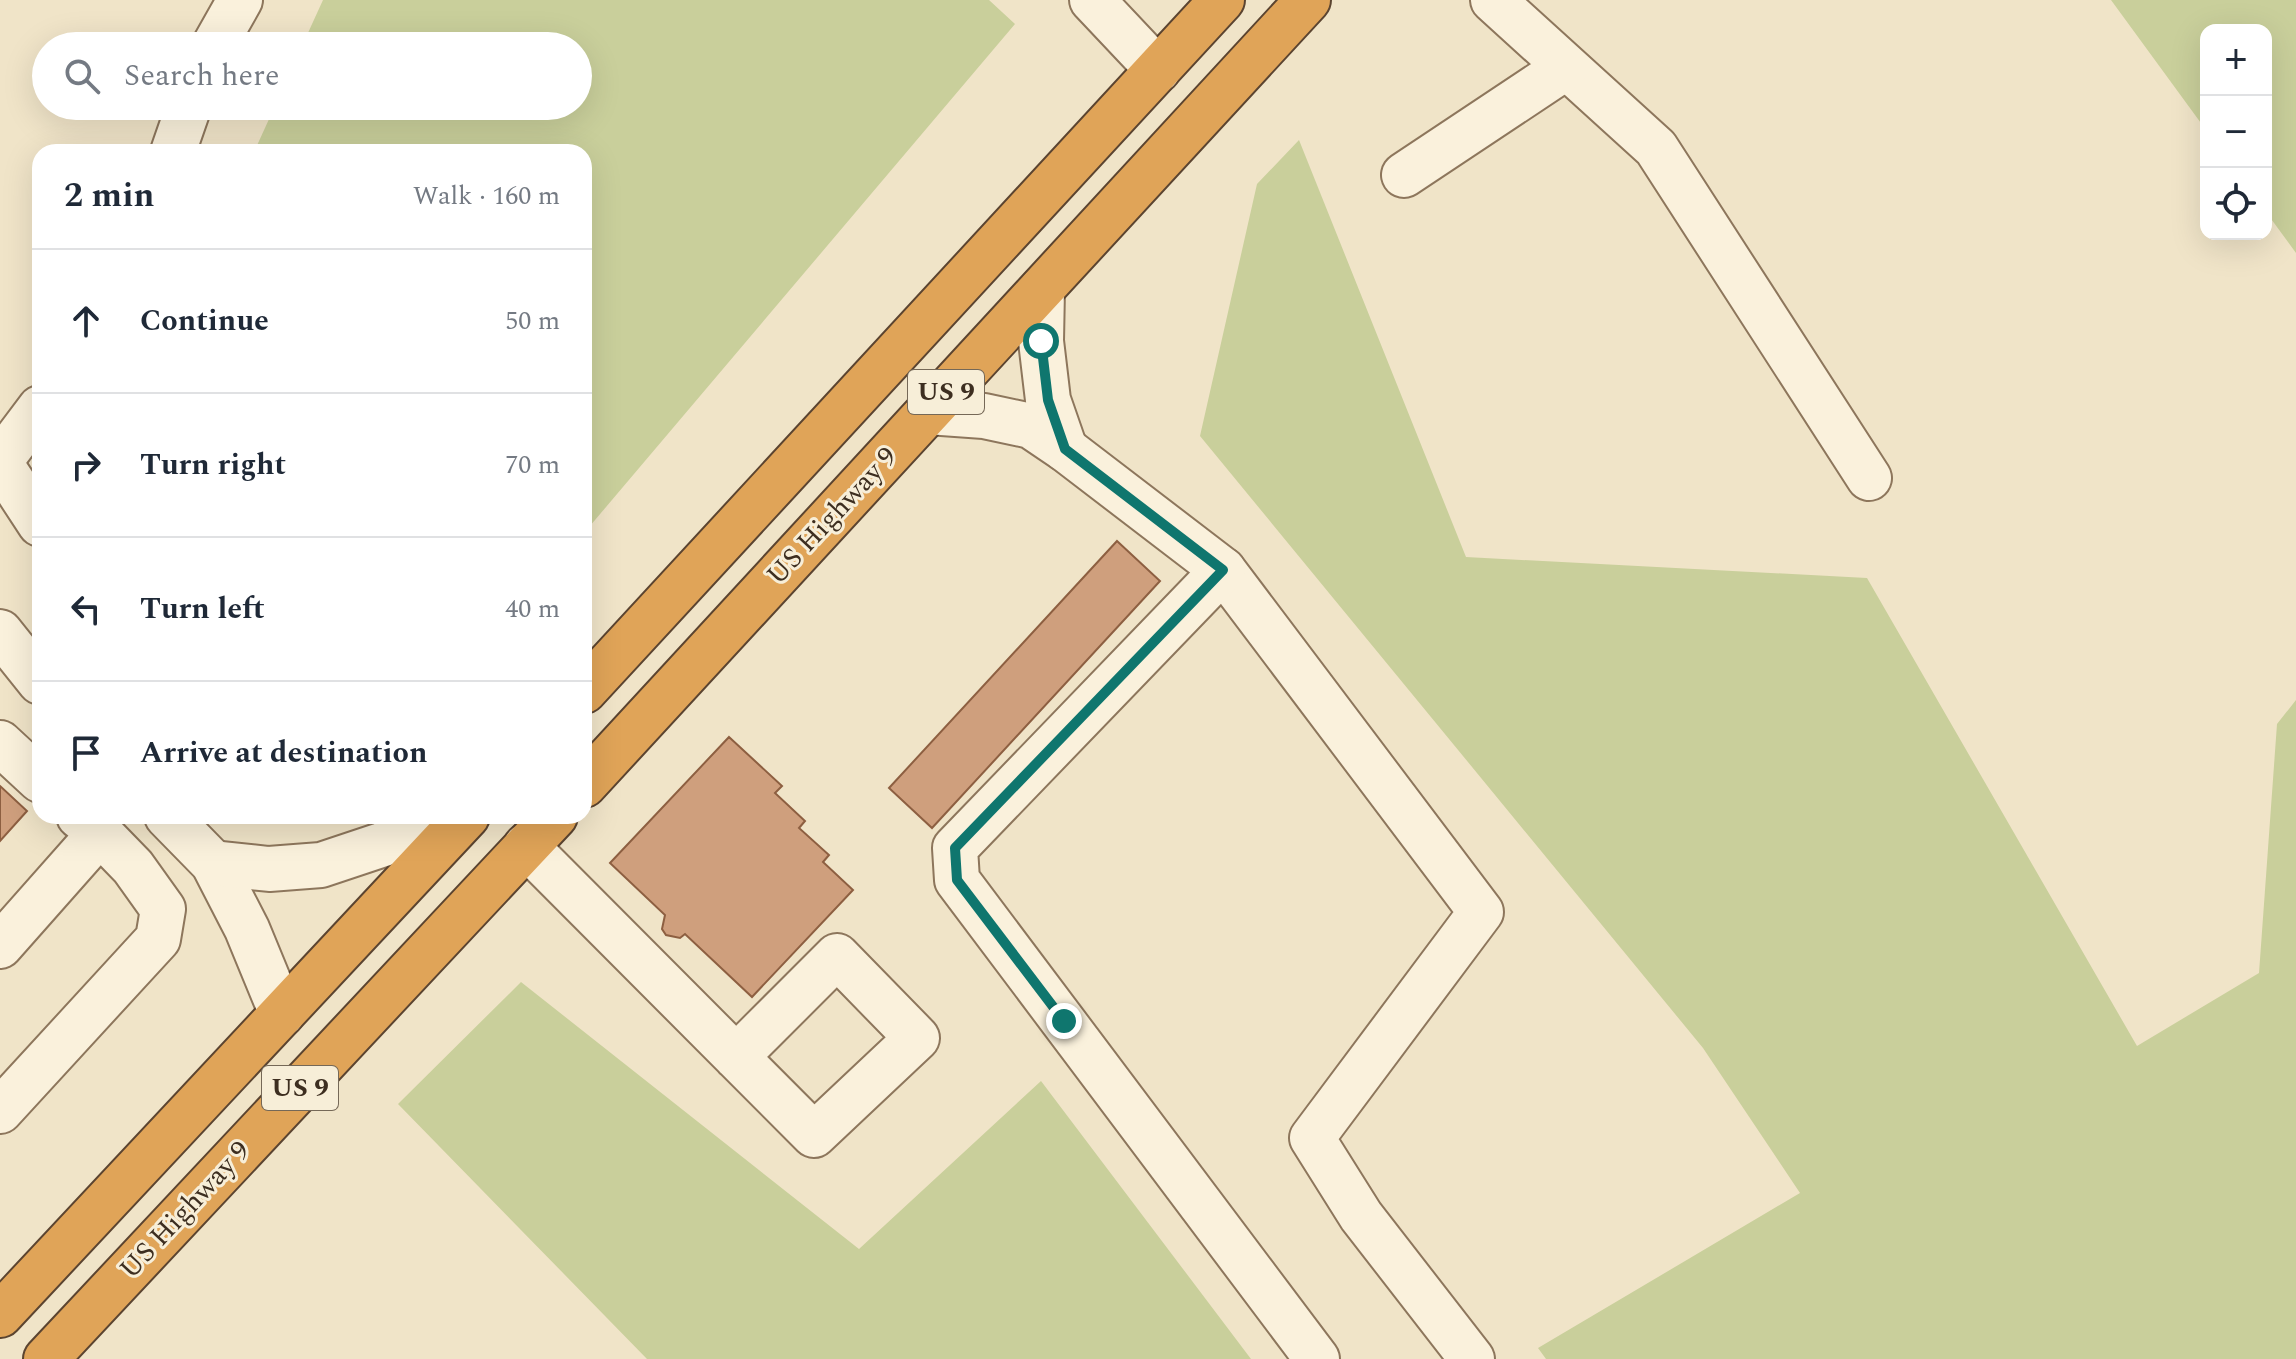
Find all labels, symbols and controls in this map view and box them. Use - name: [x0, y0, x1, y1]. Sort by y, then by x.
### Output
- map controls: [2200, 24, 2272, 240]
- button: +: [2200, 24, 2272, 96]
- search box: [32, 32, 592, 120]
- text: Search here: [124, 53, 280, 99]
- icon: search: [60, 54, 104, 98]
- button: −: [2200, 96, 2272, 168]
- button: locate: [2200, 168, 2272, 240]
- text: 2 min: [64, 170, 154, 222]
- text: Walk · 160 m: [413, 176, 560, 216]
- text: Continue: [140, 298, 269, 344]
- icon: ahead: [64, 299, 108, 343]
- text: 50 m: [505, 301, 560, 341]
- route start: [1023, 323, 1059, 359]
- road number: US 9: [908, 370, 984, 414]
- street label: US Highway 9: [756, 437, 908, 595]
- text: Turn right: [140, 442, 286, 488]
- icon: right: [64, 443, 108, 487]
- text: 70 m: [505, 445, 560, 485]
- text: Turn left: [140, 586, 265, 632]
- icon: left: [64, 587, 108, 631]
- text: 40 m: [505, 589, 560, 629]
- text: Arrive at destination: [140, 730, 427, 776]
- icon: arrive: [64, 731, 108, 775]
- route end: [1046, 1003, 1082, 1039]
- road number: US 9: [262, 1066, 338, 1110]
- street label: US Highway 9: [109, 1131, 261, 1289]

